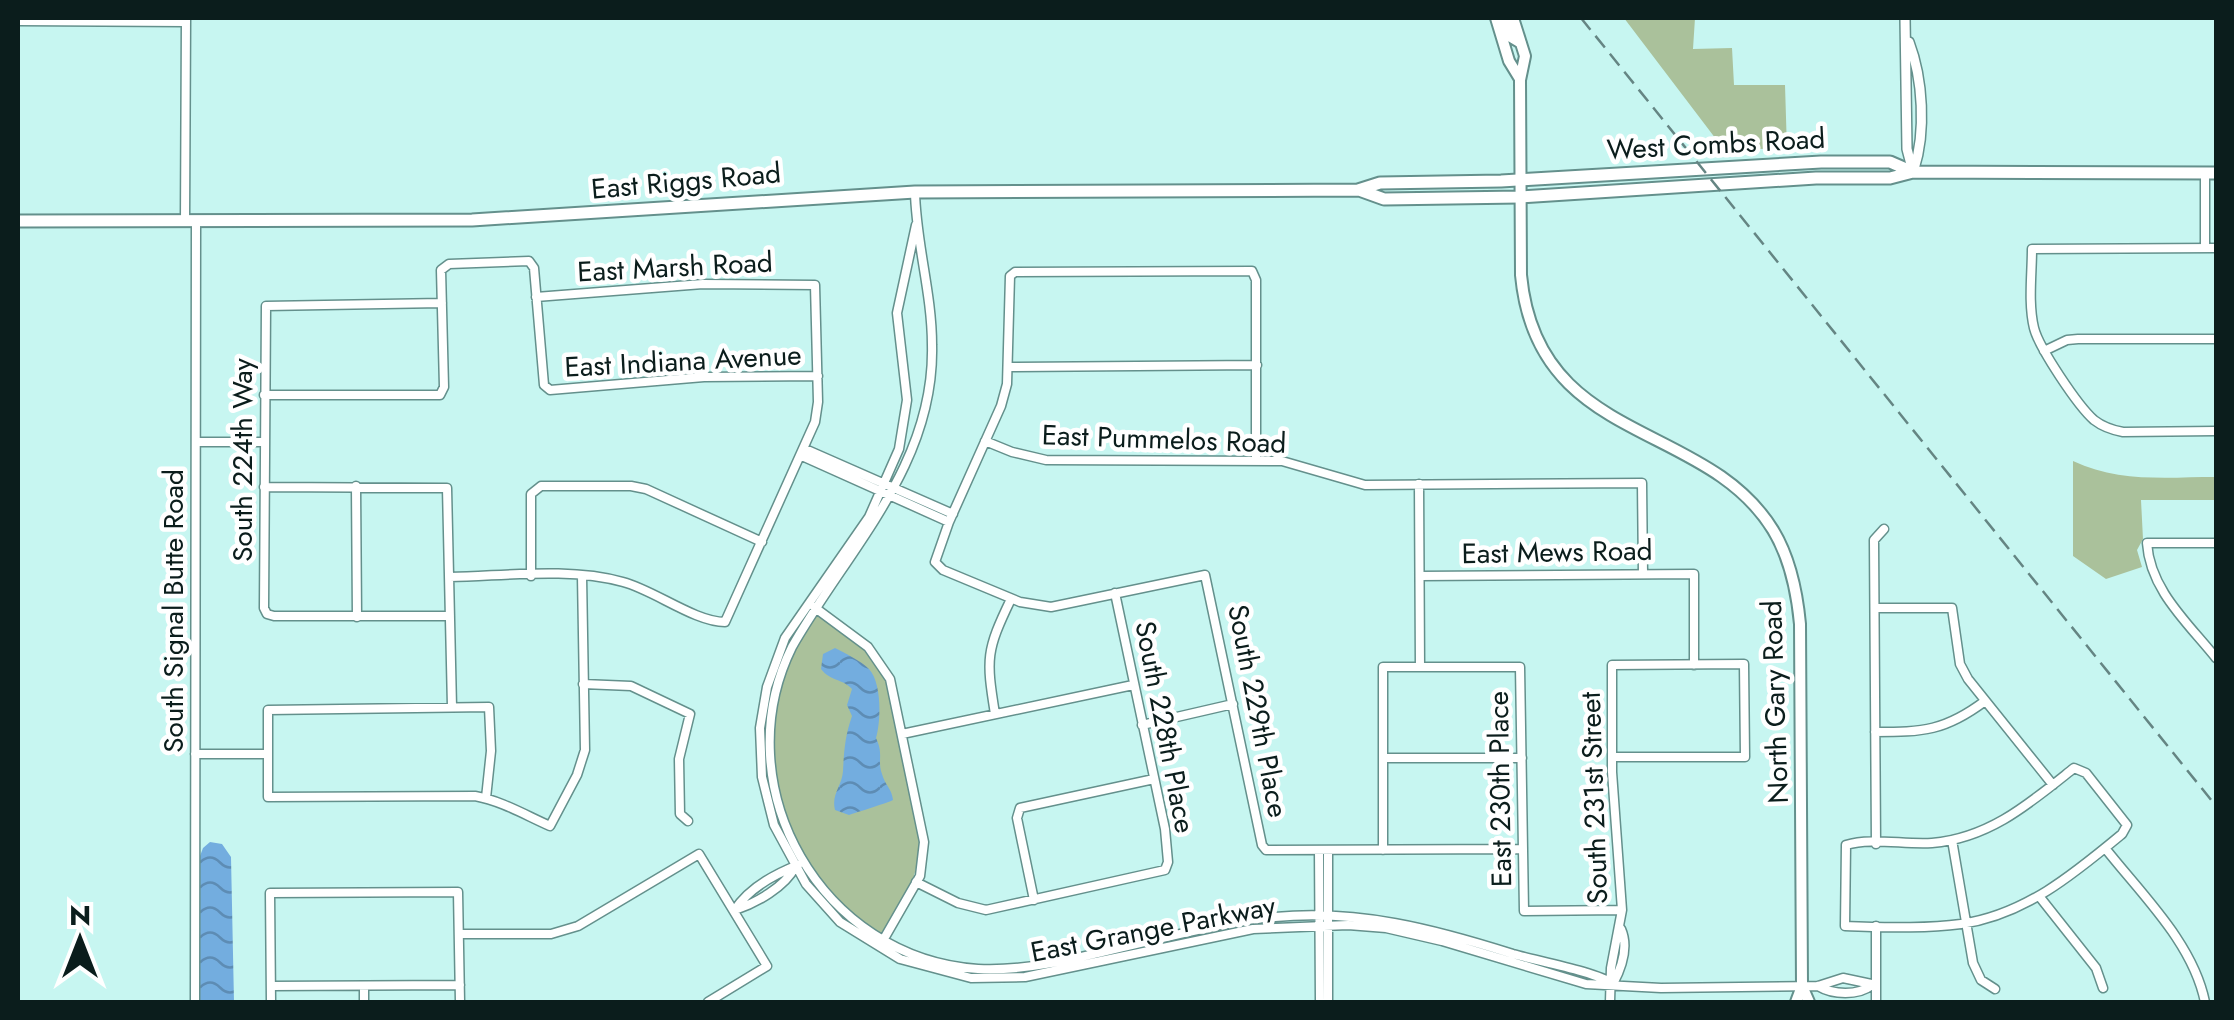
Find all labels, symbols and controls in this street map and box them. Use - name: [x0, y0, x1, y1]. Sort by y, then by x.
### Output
- street label: West Combs Road: [1606, 118, 1826, 170]
- street label: East Riggs Road: [589, 152, 783, 210]
- street label: East Marsh Road: [576, 241, 774, 293]
- street label: East Indiana Avenue: [563, 334, 803, 388]
- street label: South 224th Way: [222, 357, 263, 562]
- street label: East Pummelos Road: [1041, 414, 1287, 464]
- street label: South Signal Butte Road: [153, 469, 194, 753]
- street label: East Mews Road: [1461, 530, 1653, 574]
- street label: North Gary Road: [1751, 600, 1799, 804]
- street label: South 229th Place: [1217, 601, 1299, 821]
- street label: South 228th Place: [1124, 617, 1206, 837]
- street label: East 230th Place: [1478, 691, 1522, 887]
- street label: South 231st Street: [1570, 691, 1618, 905]
- street label: East Grange Parkway: [1027, 885, 1280, 973]
- north arrow: [30, 890, 130, 990]
- text: N: [69, 895, 91, 936]

